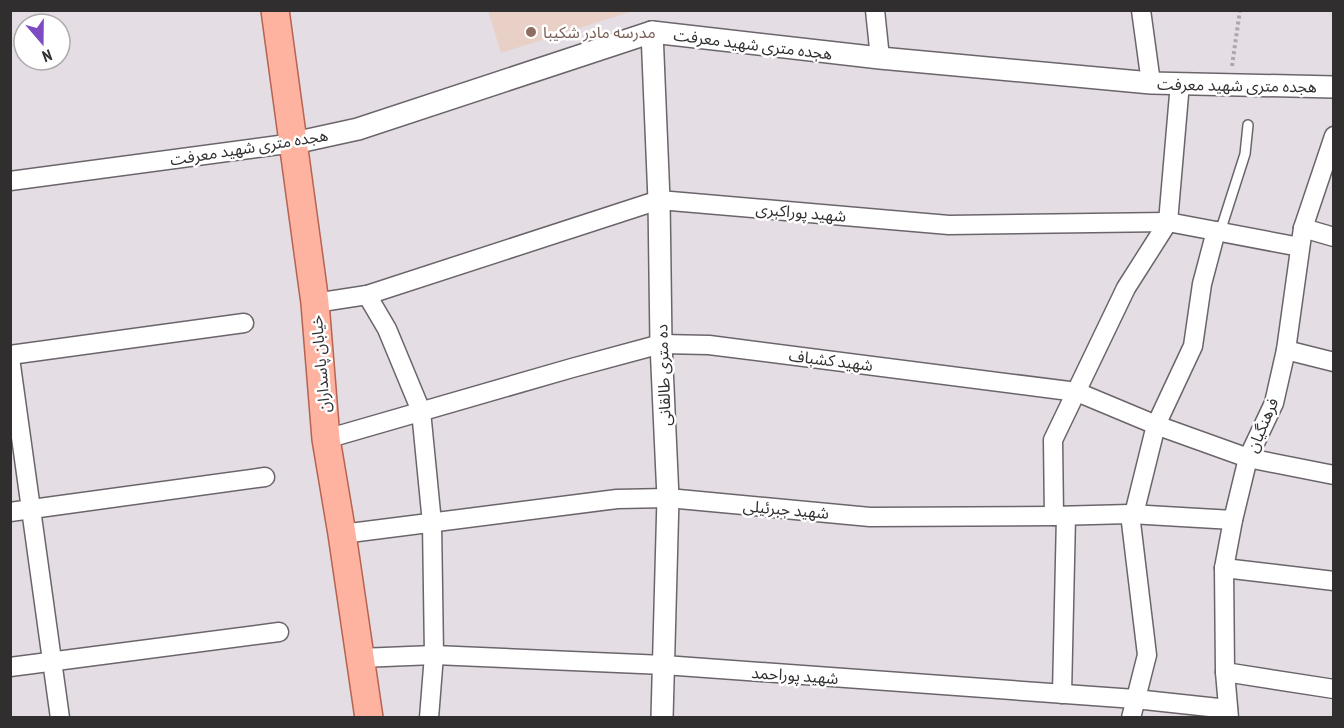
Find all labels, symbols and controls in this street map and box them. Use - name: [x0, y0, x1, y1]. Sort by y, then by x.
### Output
- north arrow: [12, 12, 72, 72]
- place label: مدرسه مادر شکیبا: [543, 22, 656, 42]
- street label: هجده متری شهید معرفت: [672, 24, 834, 64]
- marker: مدرسه مادر شکیبا: [524, 25, 538, 39]
- text: N: [40, 45, 55, 67]
- street label: هجده متری شهید معرفت: [1157, 74, 1317, 96]
- street label: هجده متری شهید معرفت: [169, 125, 329, 169]
- street label: شهید پوراکبری: [755, 198, 847, 227]
- street label: خیابان پاسداران: [306, 314, 335, 414]
- street label: ده متری طالقانی: [651, 324, 675, 426]
- street label: شهید کشباف: [788, 345, 874, 375]
- street label: فرهنگیان: [1242, 395, 1282, 455]
- street label: شهید جبرئیلی: [742, 495, 830, 523]
- street label: شهید پوراحمد: [751, 662, 839, 689]

